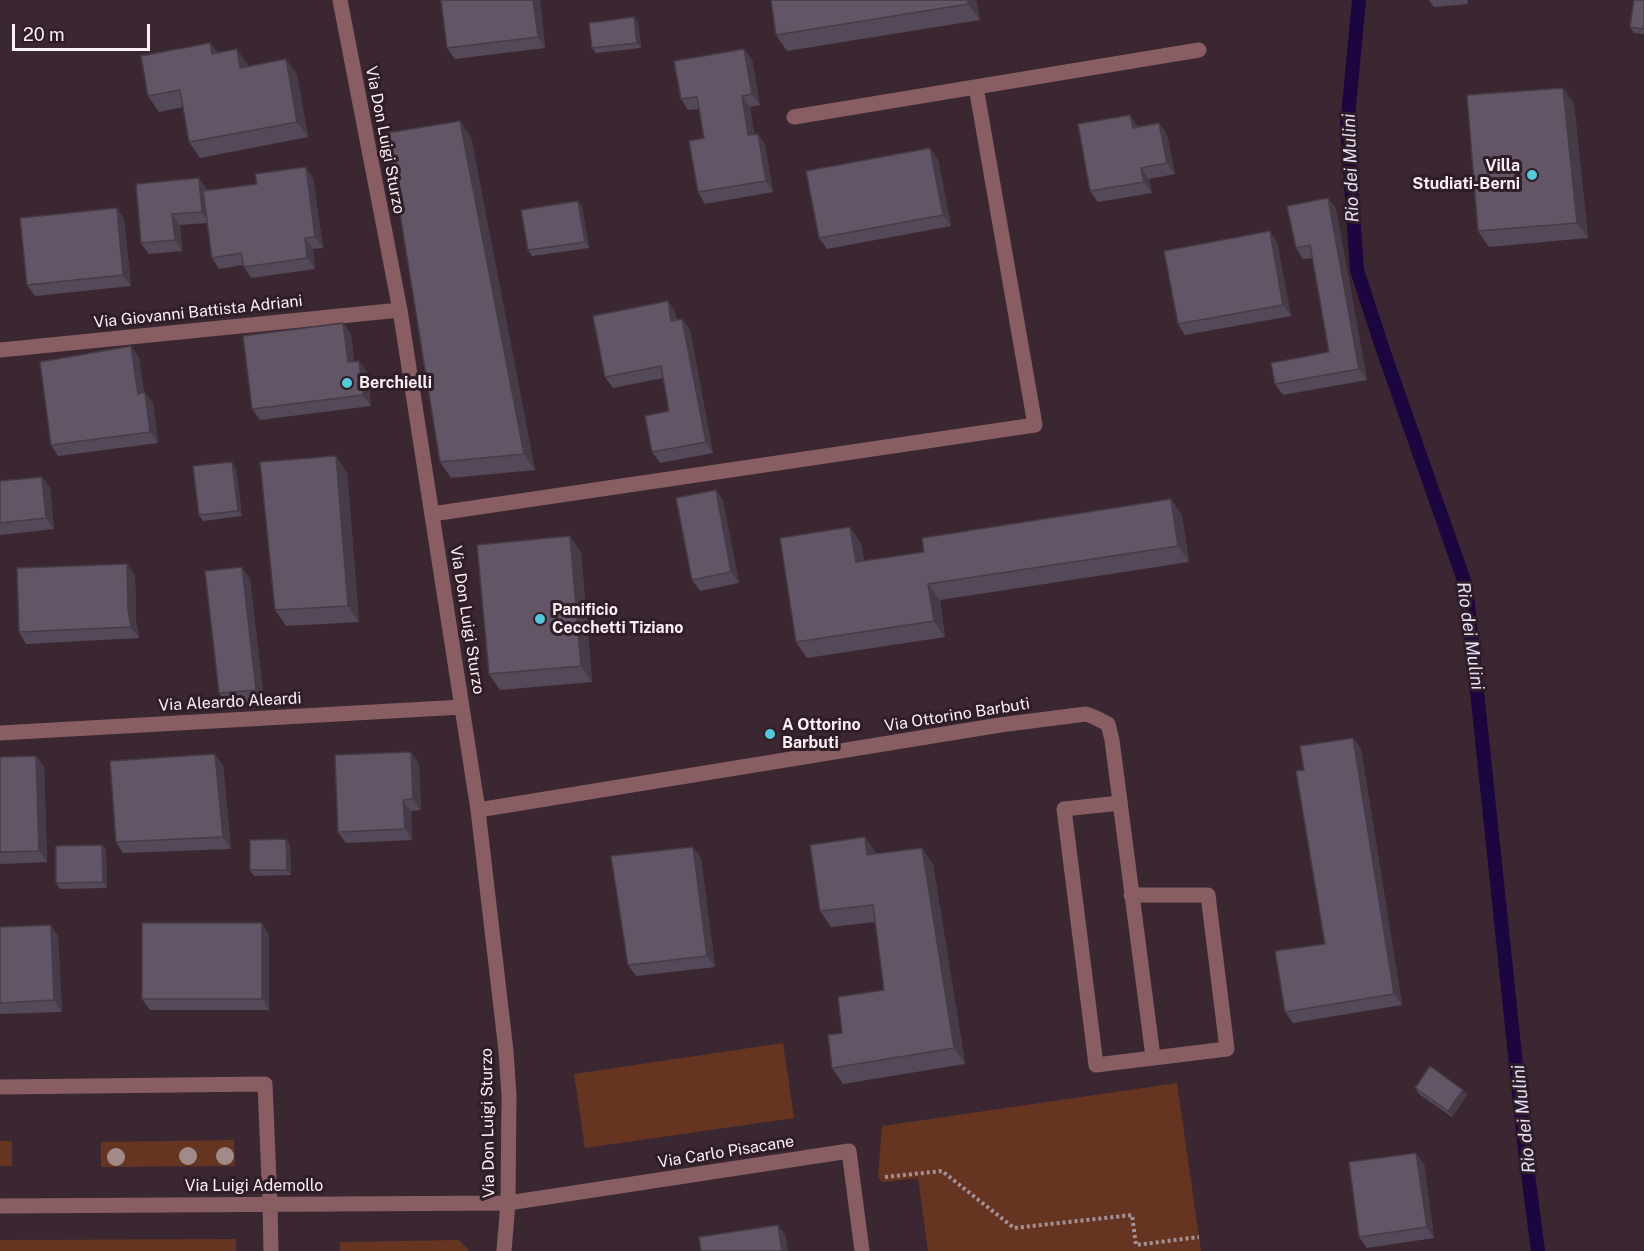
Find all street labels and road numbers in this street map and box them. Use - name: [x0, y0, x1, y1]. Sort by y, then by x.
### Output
- street label: Via Don Luigi Sturzo: [361, 64, 409, 216]
- street label: Via Giovanni Battista Adriani: [93, 291, 303, 333]
- street label: Via Don Luigi Sturzo: [446, 544, 488, 696]
- street label: Via Aleardo Aleardi: [158, 689, 302, 715]
- street label: Via Ottorino Barbuti: [883, 694, 1031, 736]
- street label: Via Don Luigi Sturzo: [477, 1048, 499, 1198]
- street label: Via Carlo Pisacane: [656, 1132, 796, 1172]
- street label: Via Luigi Ademollo: [185, 1176, 323, 1196]

